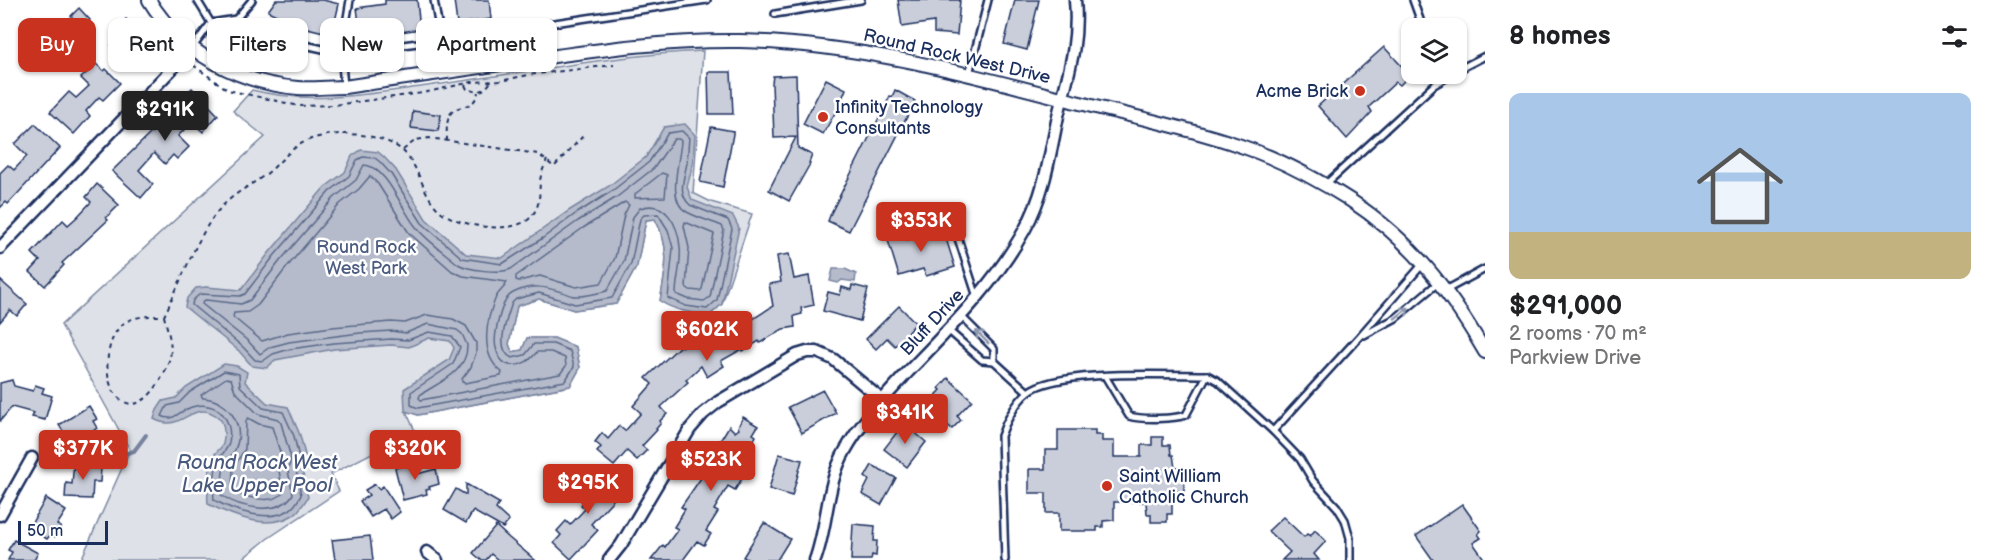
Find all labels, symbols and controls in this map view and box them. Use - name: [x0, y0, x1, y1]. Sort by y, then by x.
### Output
- chip: Buy: [18, 18, 96, 72]
- chip: Rent: [108, 18, 195, 72]
- chip: Filters: [207, 18, 308, 72]
- chip: New: [320, 18, 404, 72]
- chip: Apartment: [416, 18, 557, 72]
- map controls: [1401, 18, 1467, 84]
- button: layers: [1401, 18, 1467, 84]
- icon: filters: [1938, 20, 1971, 53]
- text: 8 homes: [1509, 21, 1611, 52]
- street label: Round Rock West Drive: [861, 25, 1053, 88]
- place label: Acme Brick: [1256, 81, 1348, 102]
- marker: Acme Brick: [1353, 84, 1367, 98]
- pin: $291K: [123, 91, 207, 142]
- place label: Infinity Technology Consultants: [835, 97, 984, 139]
- text: $291K: [136, 98, 194, 122]
- marker: Infinity Technology Consultants: [816, 110, 830, 124]
- icon: home: [1686, 132, 1794, 240]
- pin: $353K: [879, 202, 963, 253]
- text: $353K: [890, 209, 952, 233]
- park label: Round Rock West Park: [316, 237, 416, 279]
- street label: Bluff Drive: [896, 284, 969, 360]
- text: $291,000: [1509, 291, 1622, 322]
- one-way arrow: [1394, 306, 1410, 319]
- pin: $602K: [665, 311, 749, 362]
- text: $602K: [675, 318, 739, 342]
- text: 2 rooms · 70 m²: [1509, 322, 1647, 346]
- one-way arrow: [974, 329, 989, 344]
- text: Parkview Drive: [1509, 346, 1641, 370]
- pin: $341K: [863, 394, 947, 445]
- text: $341K: [876, 401, 934, 425]
- pin: $377K: [41, 430, 125, 481]
- pin: $320K: [373, 430, 457, 481]
- text: $377K: [53, 437, 113, 461]
- text: $320K: [384, 437, 446, 461]
- pin: $523K: [669, 441, 753, 492]
- text: $523K: [680, 448, 742, 472]
- water label: Round Rock West Lake Upper Pool: [177, 451, 338, 498]
- pin: $295K: [546, 464, 630, 515]
- place label: Saint William Catholic Church: [1119, 466, 1249, 508]
- text: $295K: [557, 471, 619, 495]
- marker: Saint William Catholic Church: [1100, 479, 1114, 493]
- scale bar: [18, 518, 108, 546]
- text: 50 m: [27, 522, 63, 541]

